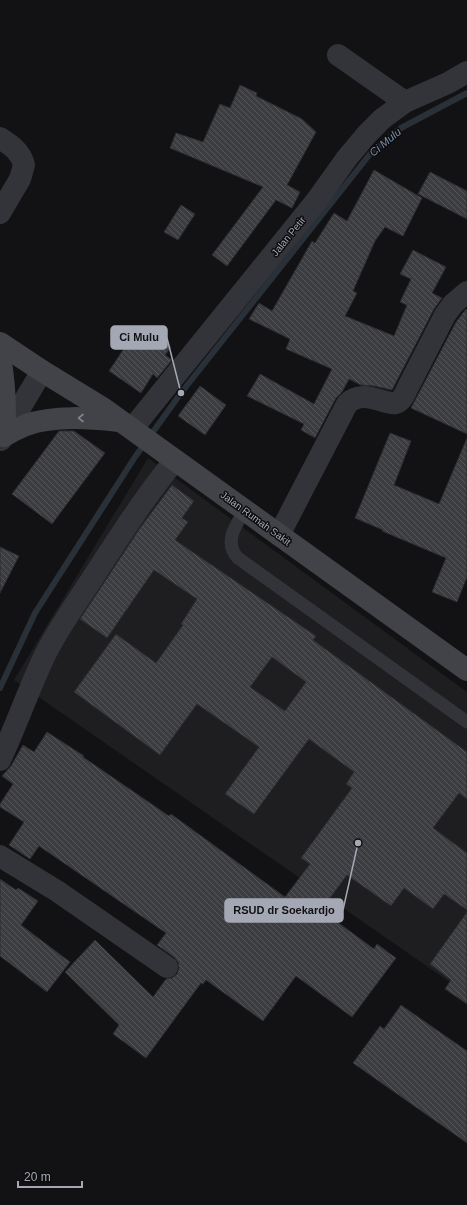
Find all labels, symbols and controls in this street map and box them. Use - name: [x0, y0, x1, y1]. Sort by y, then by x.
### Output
- water label: Ci Mulu: [367, 125, 403, 159]
- street label: Jalan Petir: [269, 214, 308, 258]
- callout: Ci Mulu: [111, 326, 167, 349]
- text: Ci Mulu: [119, 331, 159, 343]
- one-way arrow: [78, 414, 84, 422]
- street label: Jalan Rumah Sakit: [219, 489, 293, 548]
- callout: RSUD dr Soekardjo: [225, 899, 343, 922]
- text: RSUD dr Soekardjo: [233, 904, 335, 916]
- scale bar: [18, 1163, 82, 1189]
- text: 20 m: [24, 1170, 51, 1184]

